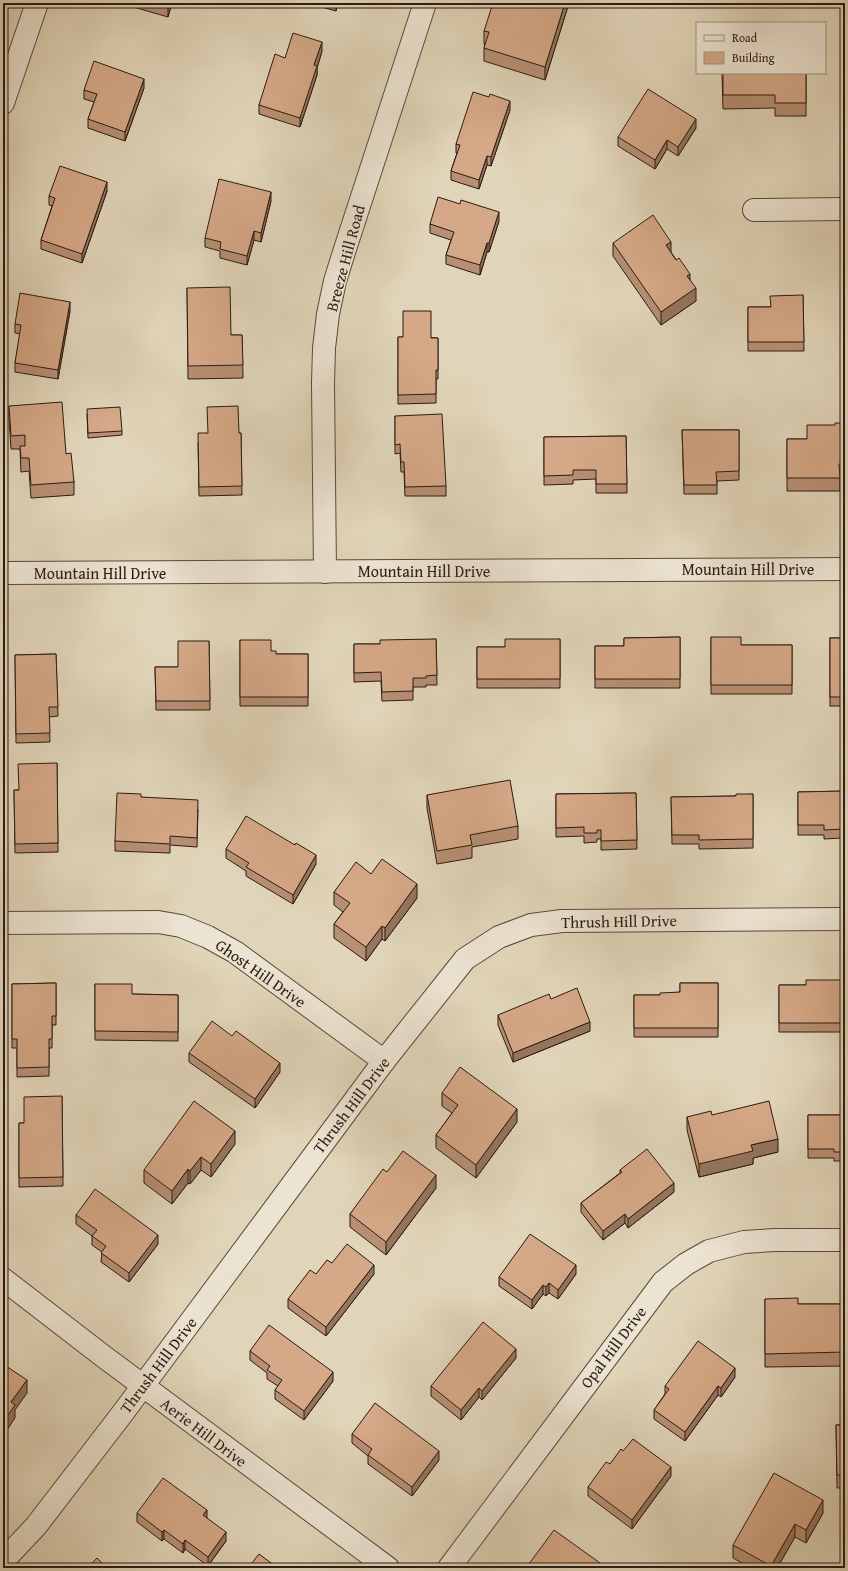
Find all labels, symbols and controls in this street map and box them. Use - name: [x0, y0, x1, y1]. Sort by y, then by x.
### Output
- legend: [696, 22, 826, 74]
- text: Road: [732, 29, 758, 46]
- text: Building: [732, 49, 775, 66]
- street label: Breeze Hill Road: [319, 202, 371, 314]
- street label: Mountain Hill Drive: [682, 557, 814, 581]
- street label: Mountain Hill Drive: [358, 559, 490, 583]
- street label: Mountain Hill Drive: [34, 561, 166, 585]
- street label: Thrush Hill Drive: [561, 908, 677, 934]
- street label: Ghost Hill Drive: [211, 933, 311, 1013]
- street label: Thrush Hill Drive: [307, 1052, 395, 1158]
- street label: Opal Hill Drive: [574, 1301, 652, 1393]
- street label: Thrush Hill Drive: [114, 1312, 202, 1418]
- street label: Aerie Hill Drive: [156, 1391, 252, 1473]

